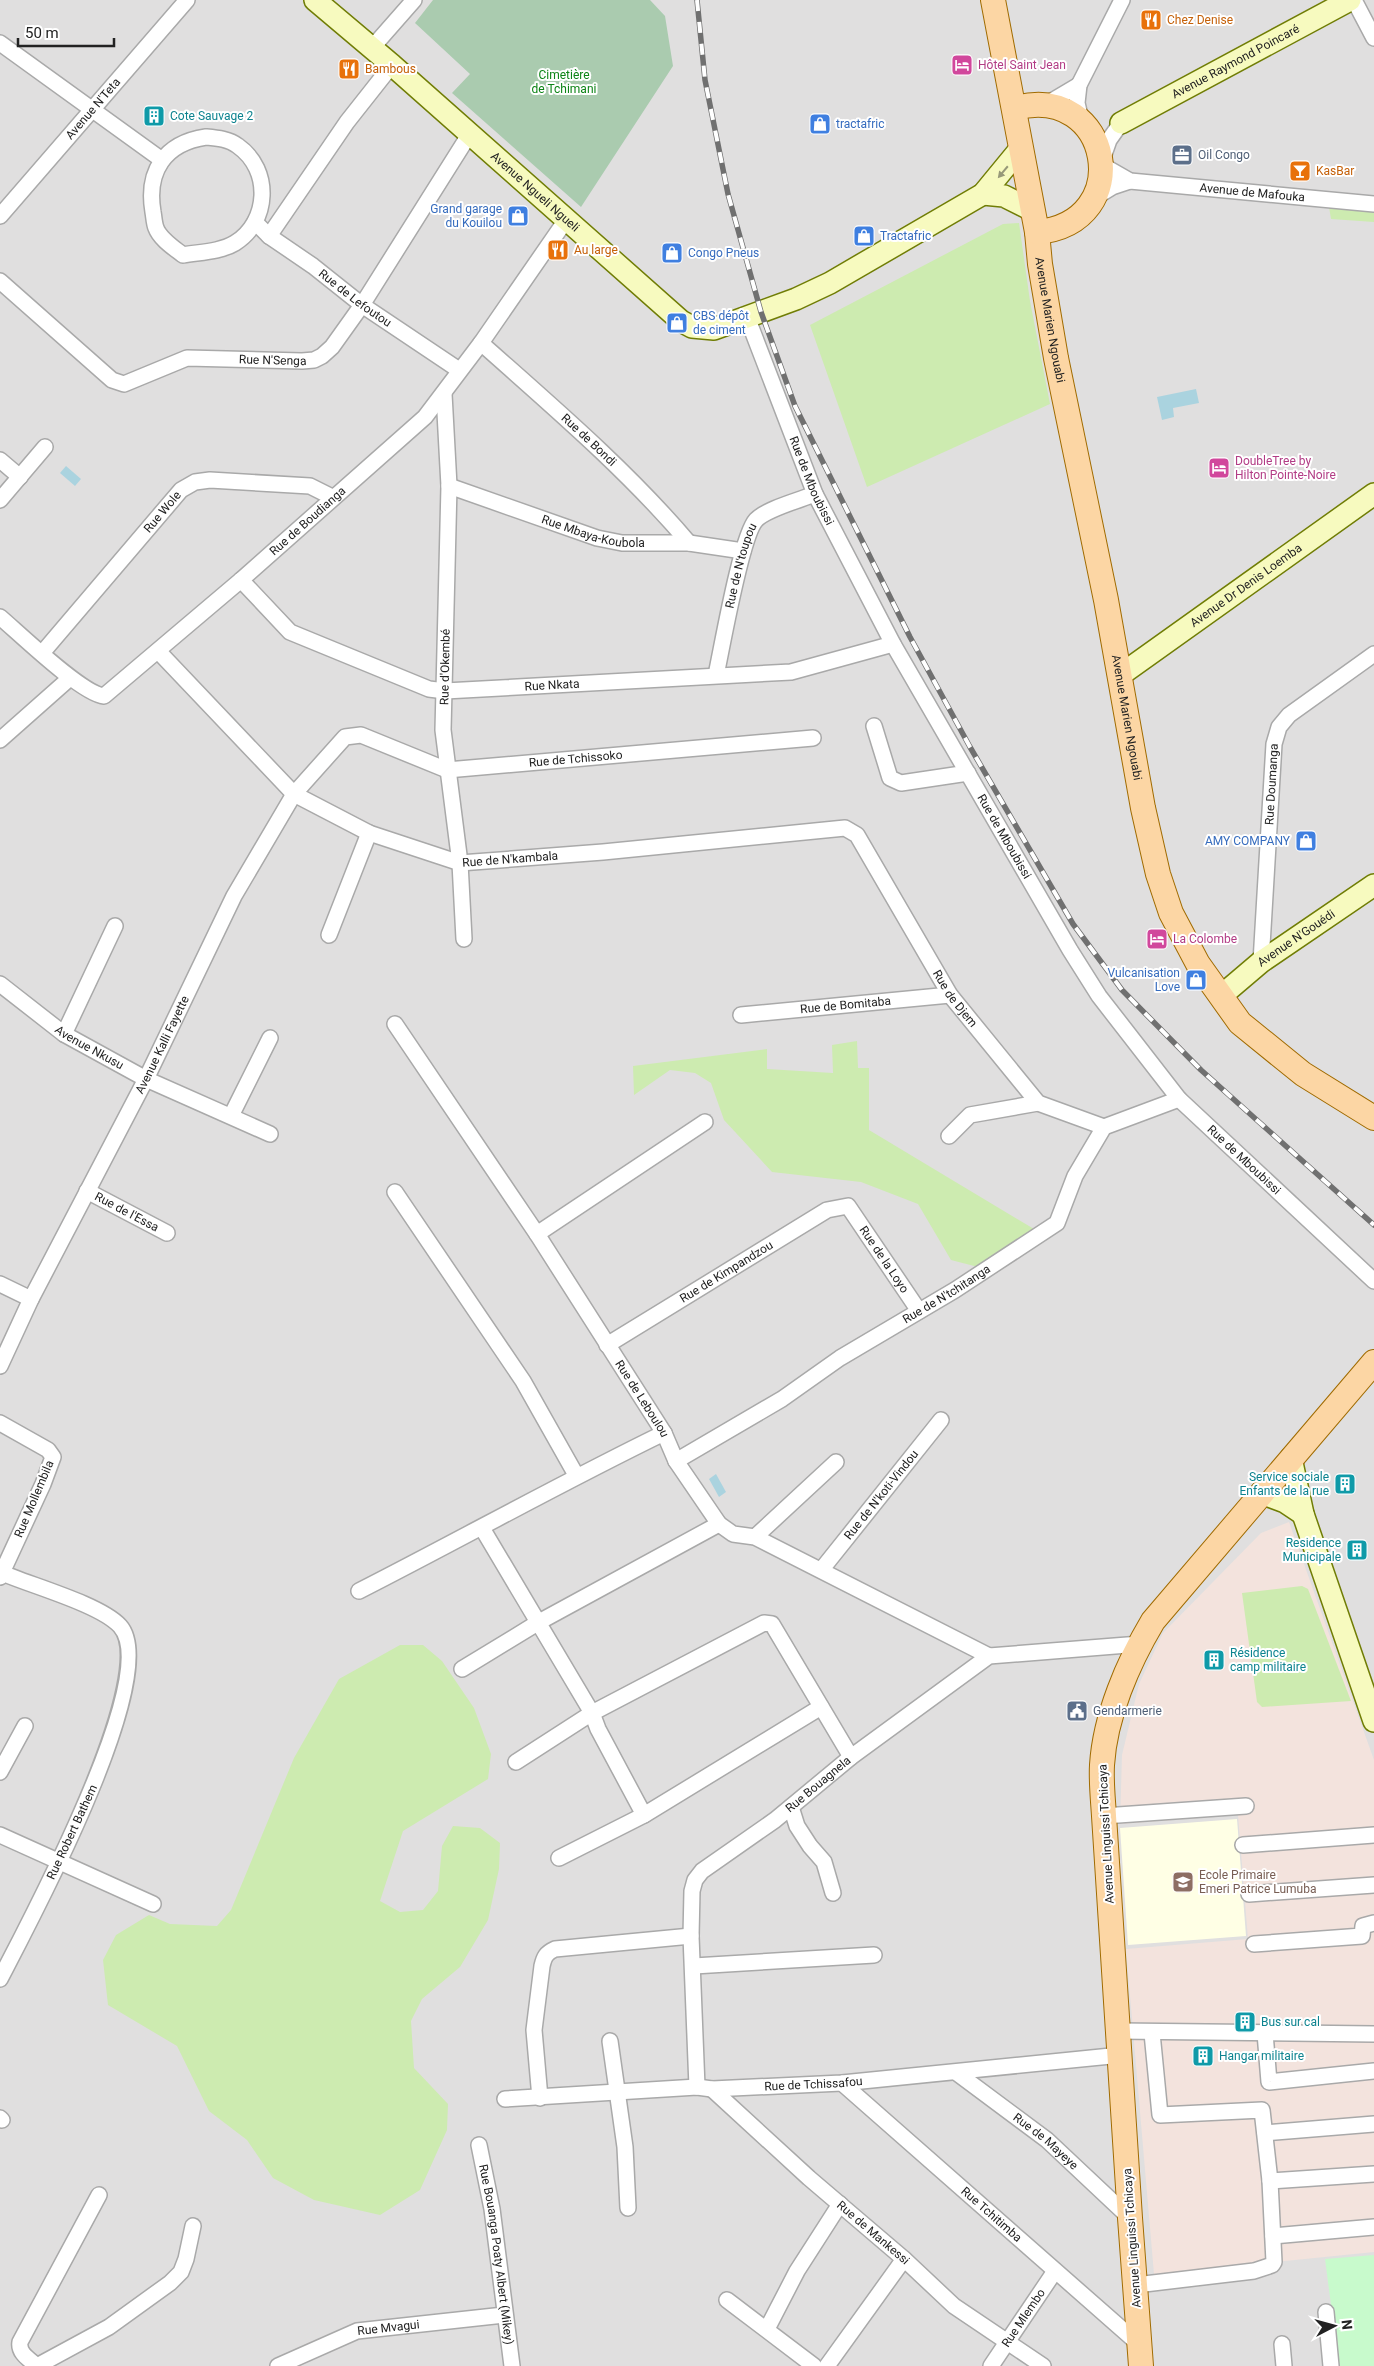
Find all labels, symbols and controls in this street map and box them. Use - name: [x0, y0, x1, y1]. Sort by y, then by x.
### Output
- restaurant icon: Chez Denise: [1139, 8, 1163, 32]
- place label: Chez Denise: [1167, 13, 1233, 27]
- scale bar: [18, 15, 114, 47]
- street label: Avenue Raymond Poincaré: [1169, 22, 1302, 101]
- text: 50 m: [25, 24, 59, 42]
- hotel icon: Hôtel Saint Jean: [950, 53, 974, 77]
- restaurant icon: Bambous: [337, 57, 361, 81]
- place label: Hôtel Saint Jean: [978, 58, 1066, 72]
- place label: Bambous: [365, 62, 416, 76]
- park label: Cimetière de Tchimani: [532, 68, 597, 96]
- street label: Avenue N'Teta: [63, 75, 123, 142]
- building icon: Cote Sauvage 2: [142, 104, 166, 128]
- place label: Cote Sauvage 2: [170, 109, 254, 123]
- shop icon: tractafric: [808, 112, 832, 136]
- place label: tractafric: [836, 117, 884, 131]
- office icon: Oil Congo: [1170, 143, 1194, 167]
- place label: Oil Congo: [1198, 148, 1250, 162]
- street label: Avenue Ngueli Ngueli: [488, 149, 582, 235]
- bar icon: KasBar: [1288, 159, 1312, 183]
- place label: KasBar: [1316, 164, 1354, 178]
- one-way arrow: [997, 166, 1008, 179]
- street label: Avenue de Mafouka: [1199, 181, 1305, 204]
- place label: Grand garage du Kouilou: [430, 202, 502, 230]
- shop icon: Grand garage du Kouilou: [506, 204, 530, 228]
- shop icon: Tractafric: [852, 224, 876, 248]
- place label: Tractafric: [880, 229, 931, 243]
- restaurant icon: Au large: [546, 238, 570, 262]
- shop icon: Congo Pneus: [660, 241, 684, 265]
- place label: Au large: [574, 243, 618, 257]
- place label: Congo Pneus: [688, 246, 759, 260]
- street label: Avenue Marien Ngouabi: [1032, 256, 1068, 384]
- street label: Rue de Lefoutou: [316, 266, 394, 330]
- place label: CBS dépôt de ciment: [693, 309, 749, 337]
- shop icon: CBS dépôt de ciment: [665, 311, 689, 335]
- street label: Rue N'Senga: [239, 352, 307, 368]
- street label: Rue de Bondi: [558, 411, 619, 469]
- street label: Rue de Mboubissi: [787, 434, 837, 527]
- place label: DoubleTree by Hilton Pointe-Noire: [1235, 454, 1336, 482]
- hotel icon: DoubleTree by Hilton Pointe-Noire: [1207, 456, 1231, 480]
- street label: Rue de Boudianga: [267, 484, 348, 558]
- street label: Rue Wole: [141, 488, 184, 536]
- street label: Rue Mbaya-Koubola: [540, 512, 645, 550]
- street label: Rue de N'toupou: [723, 521, 760, 610]
- street label: Avenue Dr Denis Loemba: [1187, 541, 1304, 630]
- street label: Rue d'Okembé: [437, 629, 453, 705]
- street label: Avenue Marien Ngouabi: [1109, 654, 1145, 781]
- street label: Rue Nkata: [524, 677, 580, 694]
- street label: Rue Doumanga: [1262, 743, 1281, 826]
- street label: Rue de Tchissoko: [528, 748, 623, 770]
- street label: Rue de Mboubissi: [974, 792, 1034, 881]
- shop icon: AMY COMPANY: [1294, 829, 1318, 853]
- place label: AMY COMPANY: [1205, 834, 1291, 848]
- street label: Rue de N'kambala: [462, 848, 559, 870]
- street label: Avenue N'Gouédi: [1255, 907, 1338, 969]
- hotel icon: La Colombe: [1145, 927, 1169, 951]
- place label: La Colombe: [1173, 932, 1237, 946]
- place label: Vulcanisation Love: [1108, 966, 1180, 994]
- street label: Rue de Djem: [930, 967, 980, 1030]
- shop icon: Vulcanisation Love: [1184, 968, 1208, 992]
- street label: Avenue Kalli Fayette: [133, 993, 192, 1096]
- street label: Rue de Bomitaba: [800, 994, 892, 1016]
- street label: Avenue Nkusu: [52, 1023, 126, 1072]
- street label: Rue de Mboubissi: [1204, 1122, 1284, 1197]
- street label: Rue de l'Essa: [92, 1189, 161, 1234]
- street label: Rue de la Loyo: [857, 1223, 912, 1296]
- street label: Rue de Kimpandzou: [677, 1238, 775, 1306]
- street label: Rue de N'tchitanga: [900, 1262, 993, 1326]
- street label: Rue de Leboulou: [612, 1358, 672, 1439]
- street label: Rue de N'koti-Vindou: [841, 1447, 921, 1542]
- street label: Rue Mollembila: [11, 1458, 57, 1540]
- place label: Service sociale Enfants de la rue: [1240, 1470, 1329, 1498]
- building icon: Service sociale Enfants de la rue: [1333, 1472, 1357, 1496]
- place label: Residence Municipale: [1283, 1536, 1341, 1564]
- building icon: Residence Municipale: [1345, 1538, 1369, 1562]
- place label: Résidence camp militaire: [1230, 1646, 1306, 1674]
- building icon: Résidence camp militaire: [1202, 1648, 1226, 1672]
- public building icon: Gendarmerie: [1065, 1699, 1089, 1723]
- place label: Gendarmerie: [1093, 1704, 1162, 1718]
- street label: Rue Bouagnela: [783, 1753, 853, 1815]
- street label: Avenue Linguissi Tchicaya: [1095, 1764, 1117, 1904]
- street label: Rue Robert Bathem: [44, 1782, 100, 1882]
- place label: Ecole Primaire Emeri Patrice Lumuba: [1199, 1868, 1316, 1896]
- school or university icon: Ecole Primaire Emeri Patrice Lumuba: [1171, 1870, 1195, 1894]
- building icon: Bus sur cal: [1233, 2010, 1257, 2034]
- place label: Bus sur cal: [1261, 2015, 1320, 2029]
- building icon: Hangar militaire: [1191, 2044, 1215, 2068]
- place label: Hangar militaire: [1219, 2049, 1304, 2063]
- street label: Rue de Tchissafou: [764, 2074, 863, 2094]
- street label: Rue de Mayeye: [1010, 2110, 1081, 2172]
- street label: Rue Bouanga Poaty Albert (Mikey): [476, 2163, 516, 2346]
- street label: Avenue Linguissi Tchicaya: [1120, 2168, 1144, 2308]
- street label: Rue Tchitimba: [958, 2184, 1025, 2245]
- street label: Rue de Mankessi: [834, 2198, 912, 2268]
- street label: Rue Mlembo: [999, 2286, 1048, 2350]
- north arrow: [1309, 2301, 1359, 2351]
- street label: Rue Mvagui: [357, 2317, 420, 2338]
- text: N: [1338, 2319, 1355, 2330]

